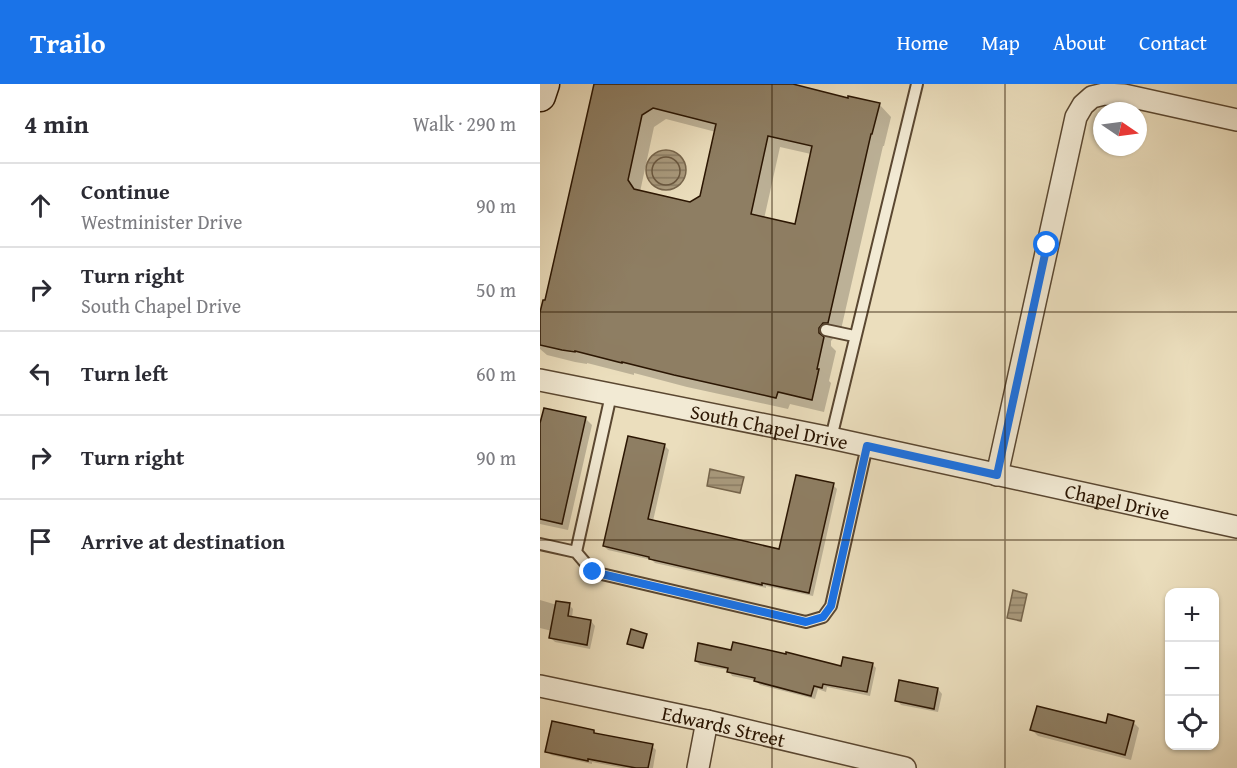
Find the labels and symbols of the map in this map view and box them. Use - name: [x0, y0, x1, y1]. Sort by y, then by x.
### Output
- north arrow: [1093, 102, 1147, 156]
- route start: [1033, 231, 1059, 257]
- street label: South Chapel Drive: [688, 396, 851, 456]
- street label: Chapel Drive: [1062, 475, 1173, 526]
- route end: [579, 558, 605, 584]
- street label: Edwards Street: [659, 697, 788, 754]

